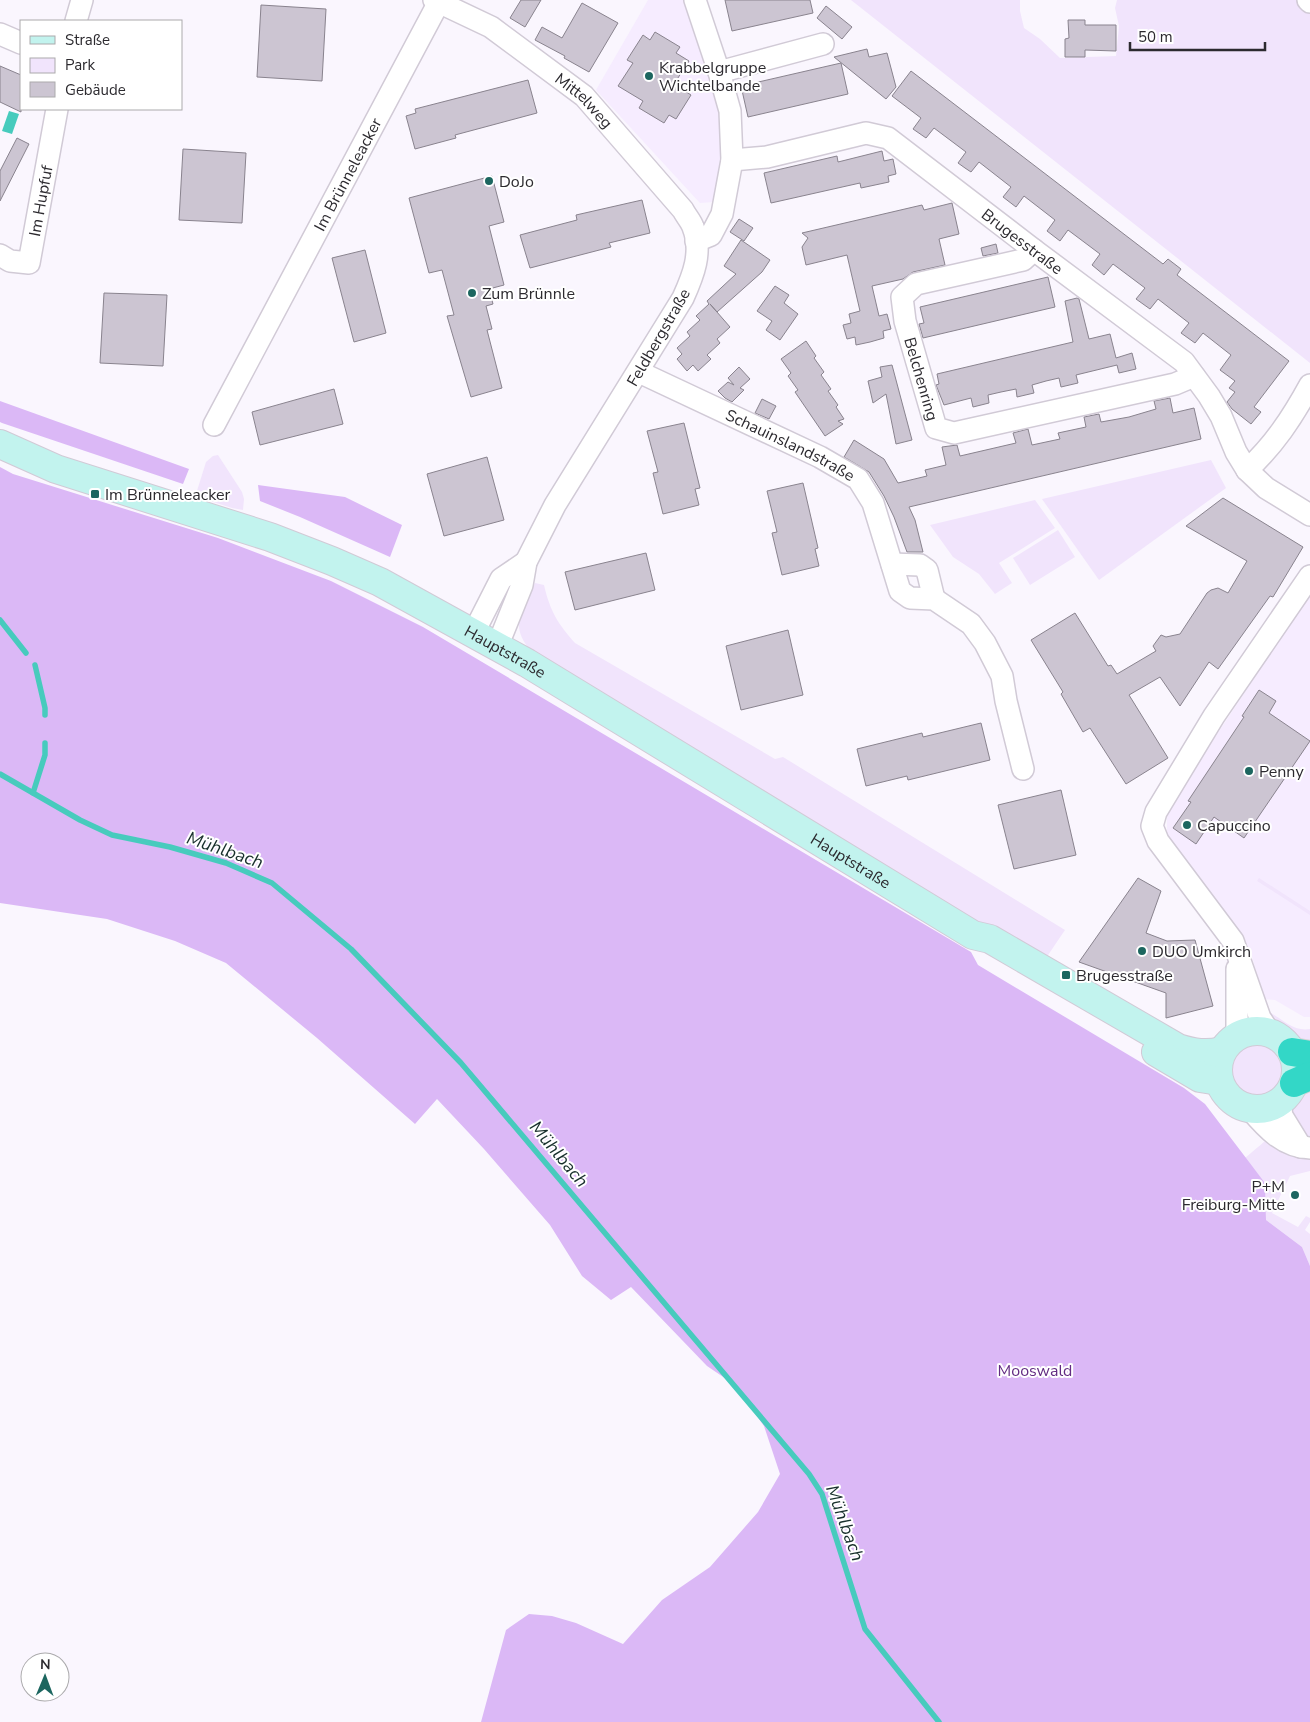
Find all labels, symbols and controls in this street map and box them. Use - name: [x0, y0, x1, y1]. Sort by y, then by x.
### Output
- legend: [20, 20, 182, 110]
- scale bar: [1130, 20, 1265, 52]
- text: 50 m: [1138, 27, 1173, 47]
- text: Straße: [65, 30, 110, 50]
- text: Park: [65, 55, 95, 75]
- place label: Krabbelgruppe Wichtelbande: [659, 57, 766, 97]
- street label: Mittelweg: [550, 68, 617, 134]
- marker: Krabbelgruppe Wichtelbande: [643, 70, 655, 82]
- text: Gebäude: [65, 80, 126, 100]
- street label: Im Brünneleacker: [309, 114, 387, 235]
- street label: Im Hupfuf: [24, 163, 59, 238]
- place label: DoJo: [499, 171, 534, 193]
- marker: DoJo: [483, 175, 495, 187]
- street label: Brugesstraße: [977, 204, 1067, 280]
- place label: Zum Brünnle: [482, 283, 575, 305]
- street label: Feldbergstraße: [622, 285, 696, 390]
- marker: Zum Brünnle: [466, 287, 478, 299]
- street label: Belchenring: [898, 335, 943, 423]
- street label: Schauinslandstraße: [722, 404, 859, 487]
- place label: Im Brünneleacker: [105, 484, 230, 506]
- marker: Im Brünneleacker: [89, 488, 101, 500]
- street label: Hauptstraße: [460, 621, 550, 684]
- place label: Penny: [1259, 761, 1304, 783]
- marker: Penny: [1243, 765, 1255, 777]
- place label: Capuccino: [1197, 815, 1271, 837]
- marker: Capuccino: [1181, 819, 1193, 831]
- water label: Mühlbach: [183, 826, 267, 874]
- street label: Hauptstraße: [806, 829, 895, 894]
- place label: DUO Umkirch: [1152, 941, 1251, 963]
- marker: DUO Umkirch: [1136, 945, 1148, 957]
- place label: Brugesstraße: [1076, 965, 1173, 987]
- marker: Brugesstraße: [1060, 969, 1072, 981]
- water label: Mühlbach: [524, 1116, 594, 1192]
- place label: P+M Freiburg-Mitte: [1182, 1176, 1285, 1216]
- marker: P+M Freiburg-Mitte: [1289, 1189, 1301, 1201]
- park label: Mooswald: [998, 1360, 1072, 1382]
- water label: Mühlbach: [820, 1481, 870, 1565]
- north arrow: [20, 1652, 70, 1702]
- text: N: [40, 1655, 51, 1674]

